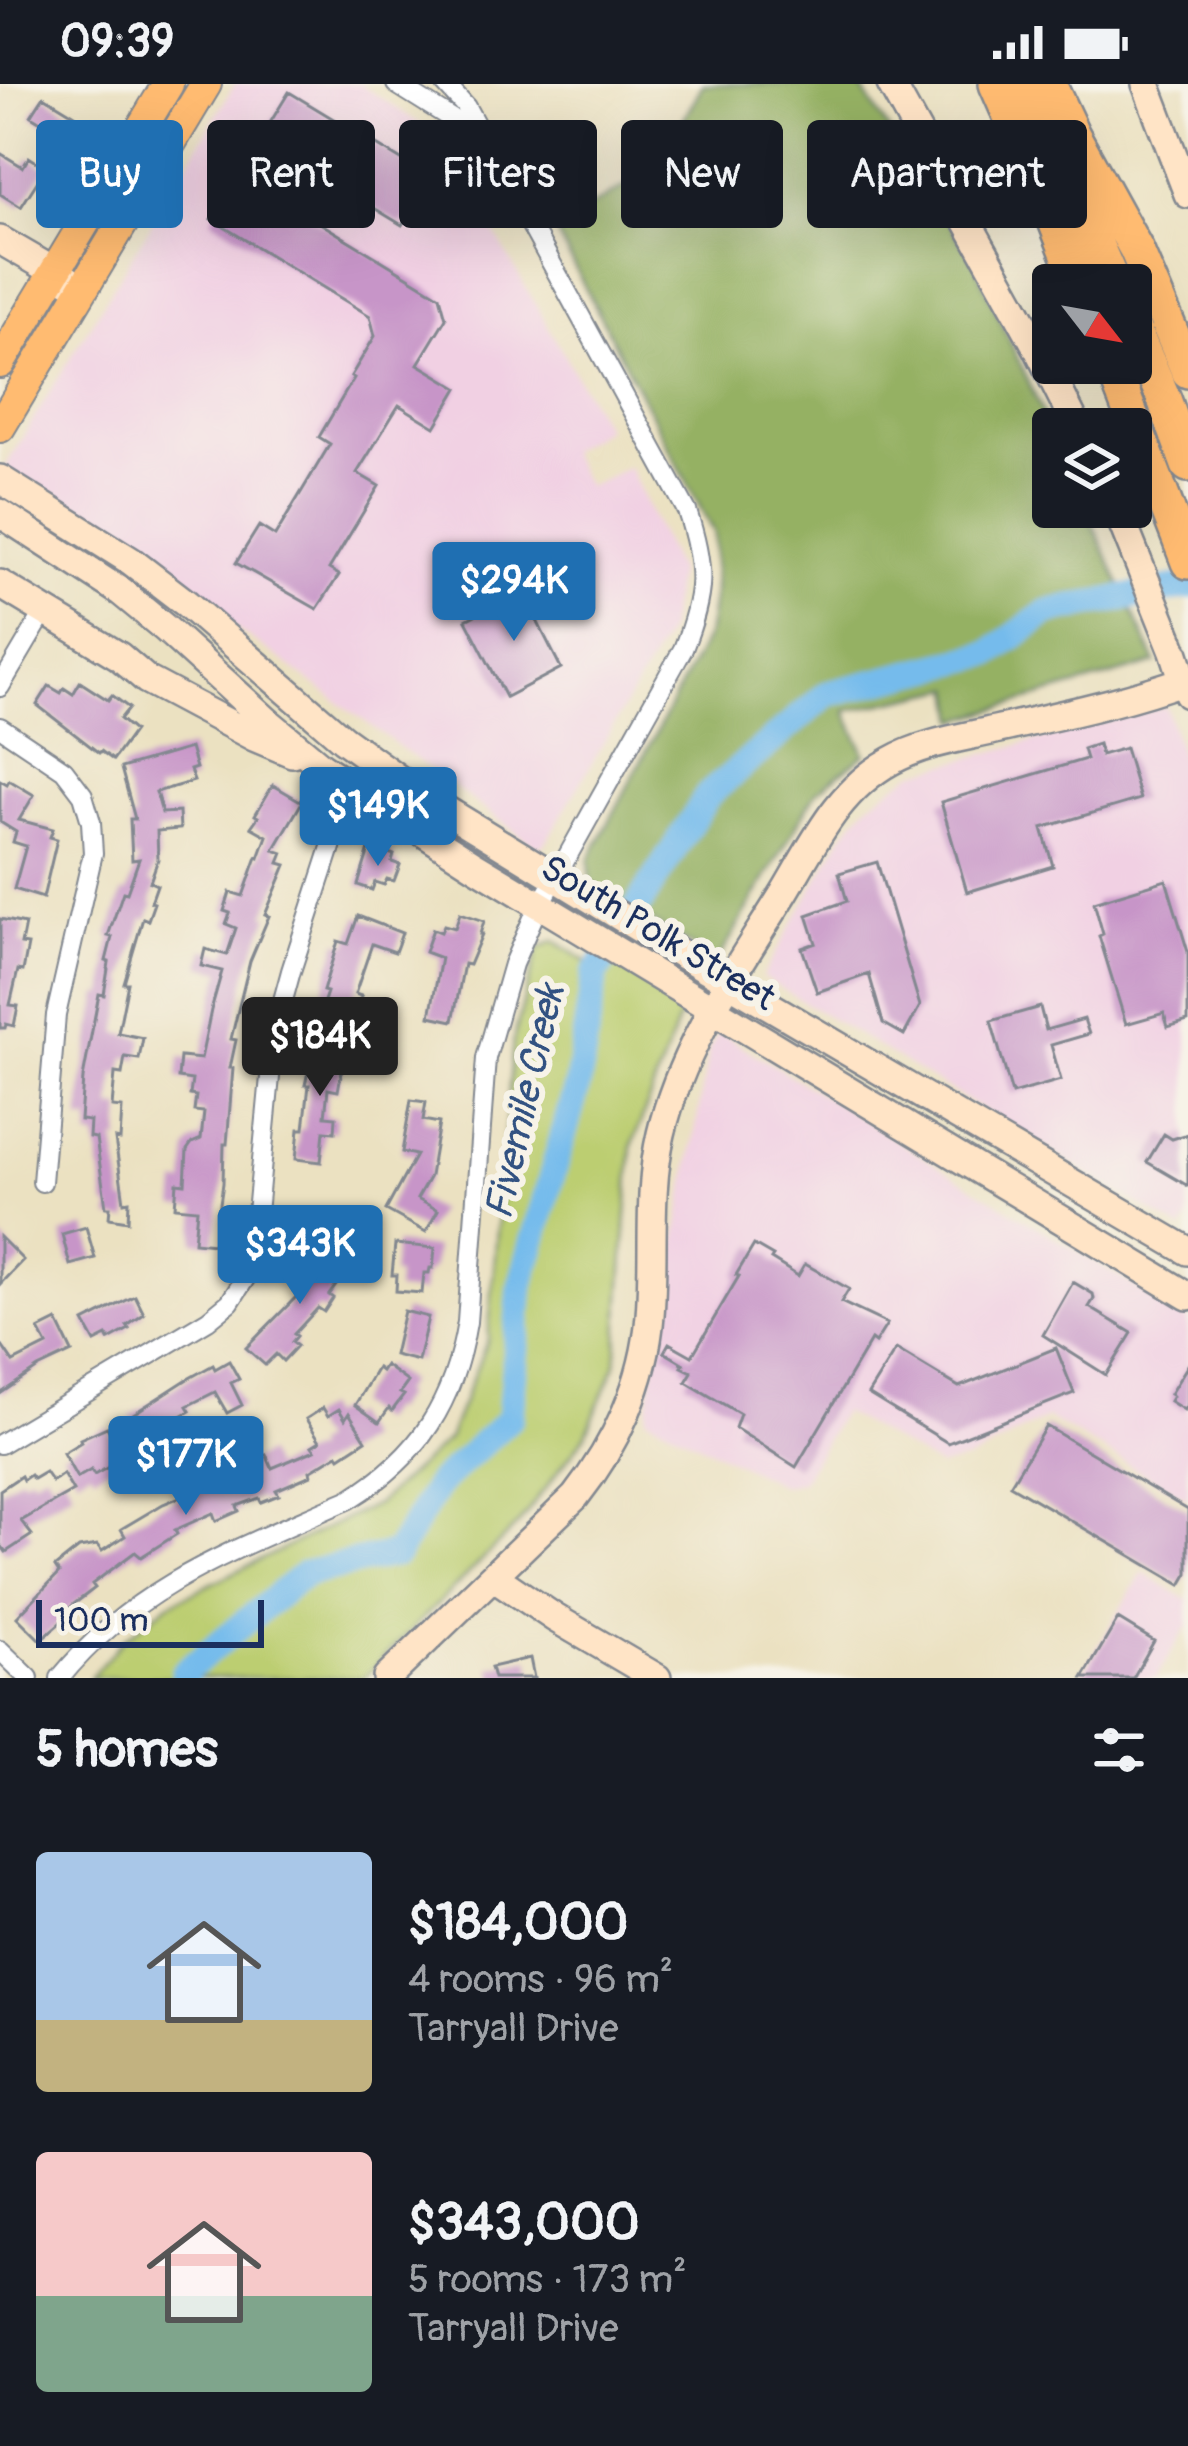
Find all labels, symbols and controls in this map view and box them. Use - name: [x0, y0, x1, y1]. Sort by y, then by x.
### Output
- text: 09:39: [60, 14, 174, 70]
- chip: Buy: [36, 120, 183, 228]
- chip: Rent: [207, 120, 375, 228]
- chip: Filters: [399, 120, 597, 228]
- chip: New: [621, 120, 783, 228]
- chip: Apartment: [807, 120, 1087, 228]
- north arrow: [1032, 264, 1152, 384]
- map controls: [1032, 264, 1152, 528]
- button: layers: [1032, 408, 1152, 528]
- pin: $294K: [430, 542, 598, 644]
- text: $294K: [459, 556, 569, 605]
- pin: $149K: [294, 767, 462, 869]
- text: $149K: [327, 781, 429, 830]
- street label: South Polk Street: [532, 845, 784, 1021]
- water label: Fivemile Creek: [474, 977, 577, 1224]
- pin: $184K: [236, 997, 404, 1099]
- text: $184K: [269, 1011, 371, 1060]
- pin: $343K: [216, 1205, 384, 1307]
- text: $343K: [245, 1219, 355, 1268]
- pin: $177K: [102, 1416, 270, 1518]
- text: $177K: [135, 1430, 237, 1479]
- scale bar: [36, 1594, 264, 1647]
- text: 100 m: [54, 1600, 148, 1641]
- icon: filters: [1086, 1717, 1152, 1783]
- text: 5 homes: [36, 1718, 218, 1782]
- text: $184,000: [408, 1891, 628, 1955]
- icon: home: [132, 1900, 276, 2044]
- text: 4 rooms · 96 m²: [408, 1955, 673, 2004]
- text: Tarryall Drive: [408, 2004, 618, 2053]
- text: $343,000: [408, 2191, 640, 2255]
- icon: home: [132, 2200, 276, 2344]
- text: 5 rooms · 173 m²: [408, 2255, 687, 2304]
- text: Tarryall Drive: [408, 2304, 618, 2353]

